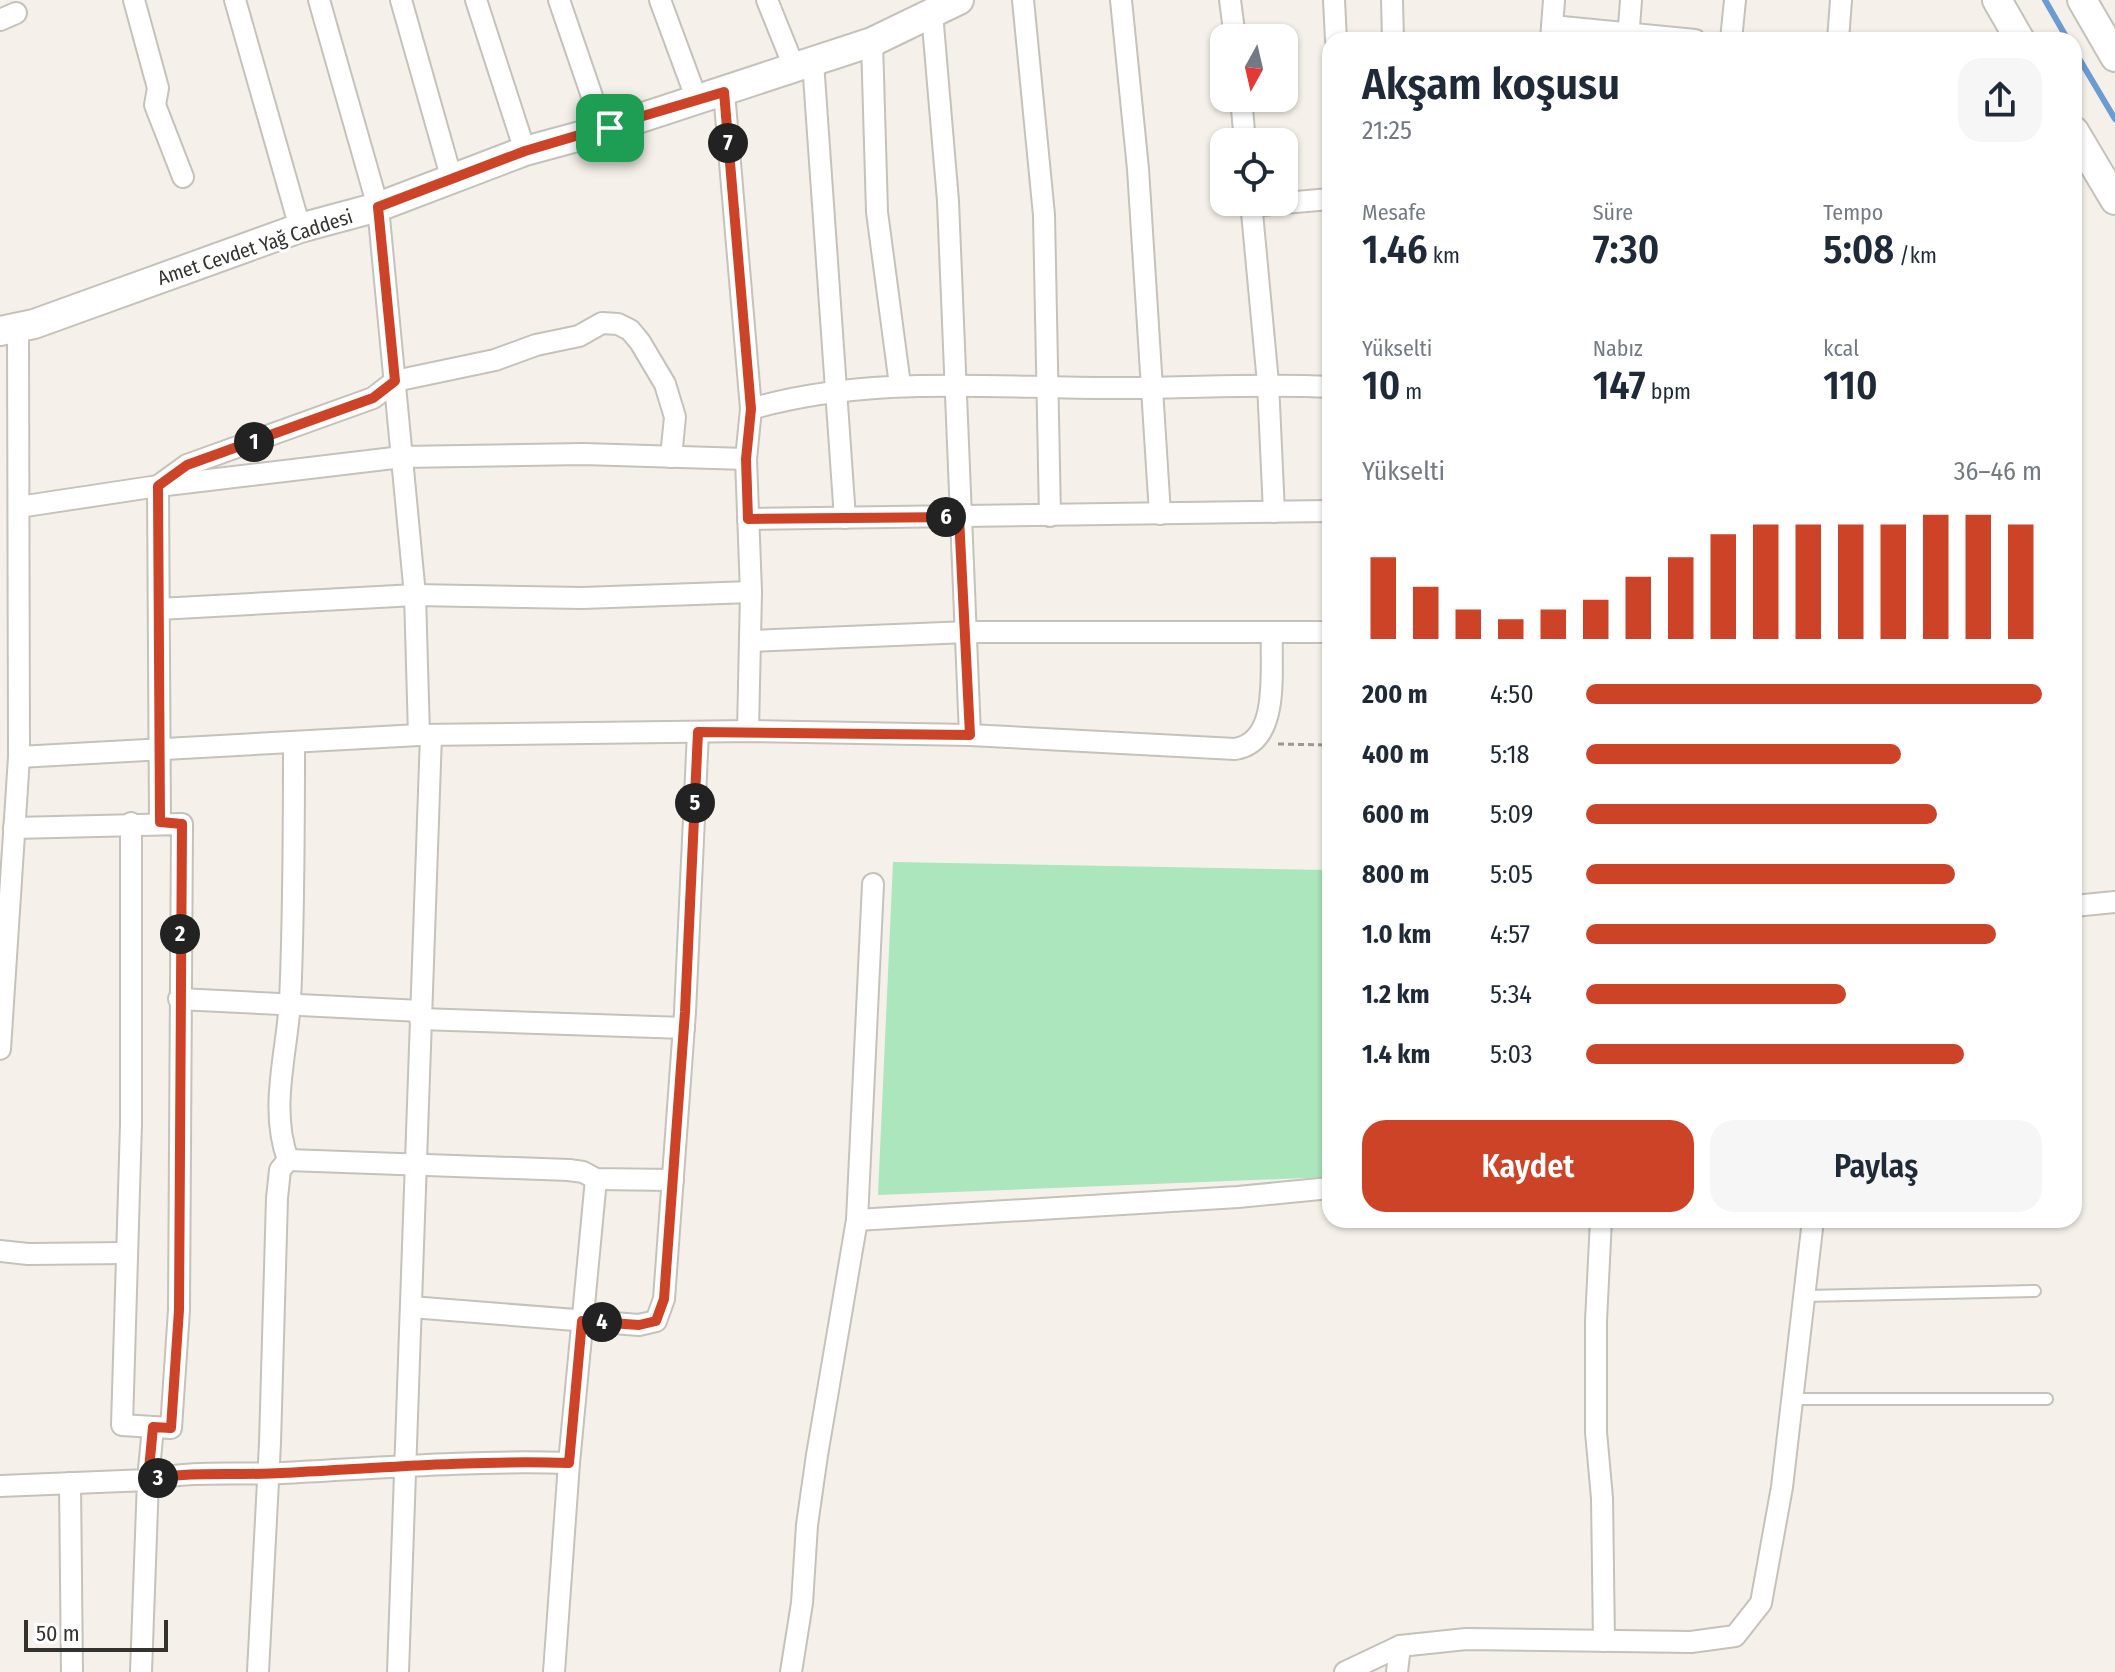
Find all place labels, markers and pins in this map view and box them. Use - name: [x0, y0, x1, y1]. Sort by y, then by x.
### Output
- pin: [576, 94, 644, 162]
- pin: 7: [708, 123, 748, 163]
- pin: 1: [234, 422, 274, 462]
- pin: 6: [926, 497, 966, 537]
- pin: 5: [675, 783, 715, 823]
- pin: 2: [160, 914, 200, 954]
- pin: 4: [582, 1302, 622, 1342]
- pin: 3: [138, 1458, 178, 1498]

